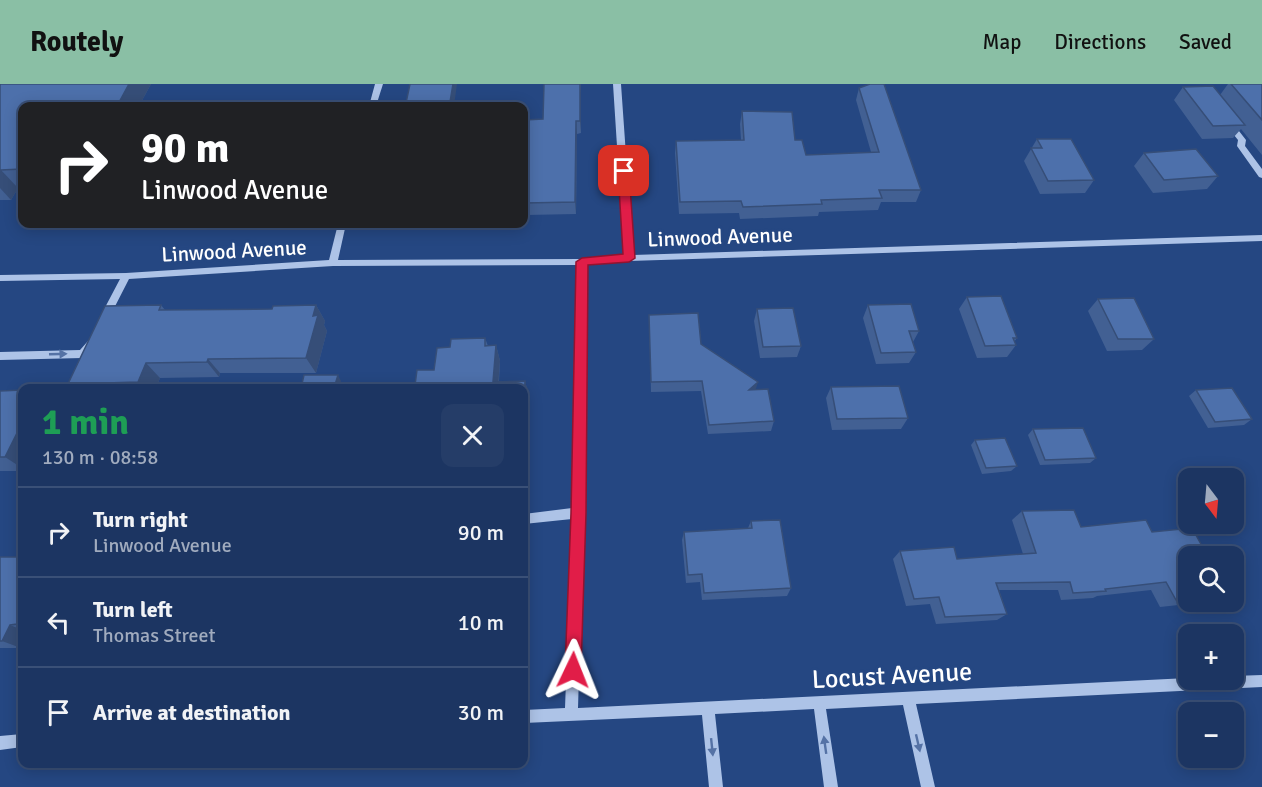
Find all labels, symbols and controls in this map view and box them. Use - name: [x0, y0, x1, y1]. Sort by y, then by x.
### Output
- text: Routely: [30, 25, 123, 59]
- text: Map: [983, 29, 1021, 55]
- text: Directions: [1054, 29, 1146, 55]
- text: Saved: [1179, 29, 1232, 55]
- text: 90 m: [141, 123, 230, 174]
- icon: right: [42, 126, 120, 204]
- pin: [598, 145, 649, 196]
- icon: arrive: [607, 154, 640, 187]
- text: Linwood Avenue: [141, 174, 328, 207]
- street label: Linwood Avenue: [647, 221, 793, 253]
- street label: Linwood Avenue: [161, 234, 307, 268]
- one-way arrow: [49, 350, 68, 359]
- text: 1 min: [42, 400, 129, 445]
- button: close: [441, 404, 504, 467]
- text: 130 m · 08:58: [42, 445, 158, 470]
- north arrow: [1178, 468, 1244, 534]
- map controls: [1178, 468, 1244, 768]
- text: Turn right: [93, 506, 188, 533]
- icon: right: [42, 516, 75, 549]
- text: 90 m: [458, 519, 504, 546]
- text: Linwood Avenue: [93, 533, 232, 558]
- button: search: [1178, 546, 1244, 612]
- text: Turn left: [93, 596, 173, 623]
- icon: left: [42, 606, 75, 639]
- text: 10 m: [458, 609, 504, 636]
- text: Thomas Street: [93, 623, 215, 648]
- button: +: [1178, 624, 1244, 690]
- position arrow: [541, 638, 605, 702]
- street label: Locust Avenue: [811, 656, 973, 696]
- icon: arrive: [42, 696, 75, 729]
- text: Arrive at destination: [93, 699, 290, 726]
- text: 30 m: [458, 699, 504, 726]
- button: −: [1178, 702, 1244, 768]
- one-way arrow: [914, 734, 923, 753]
- one-way arrow: [820, 735, 829, 754]
- one-way arrow: [707, 738, 717, 757]

